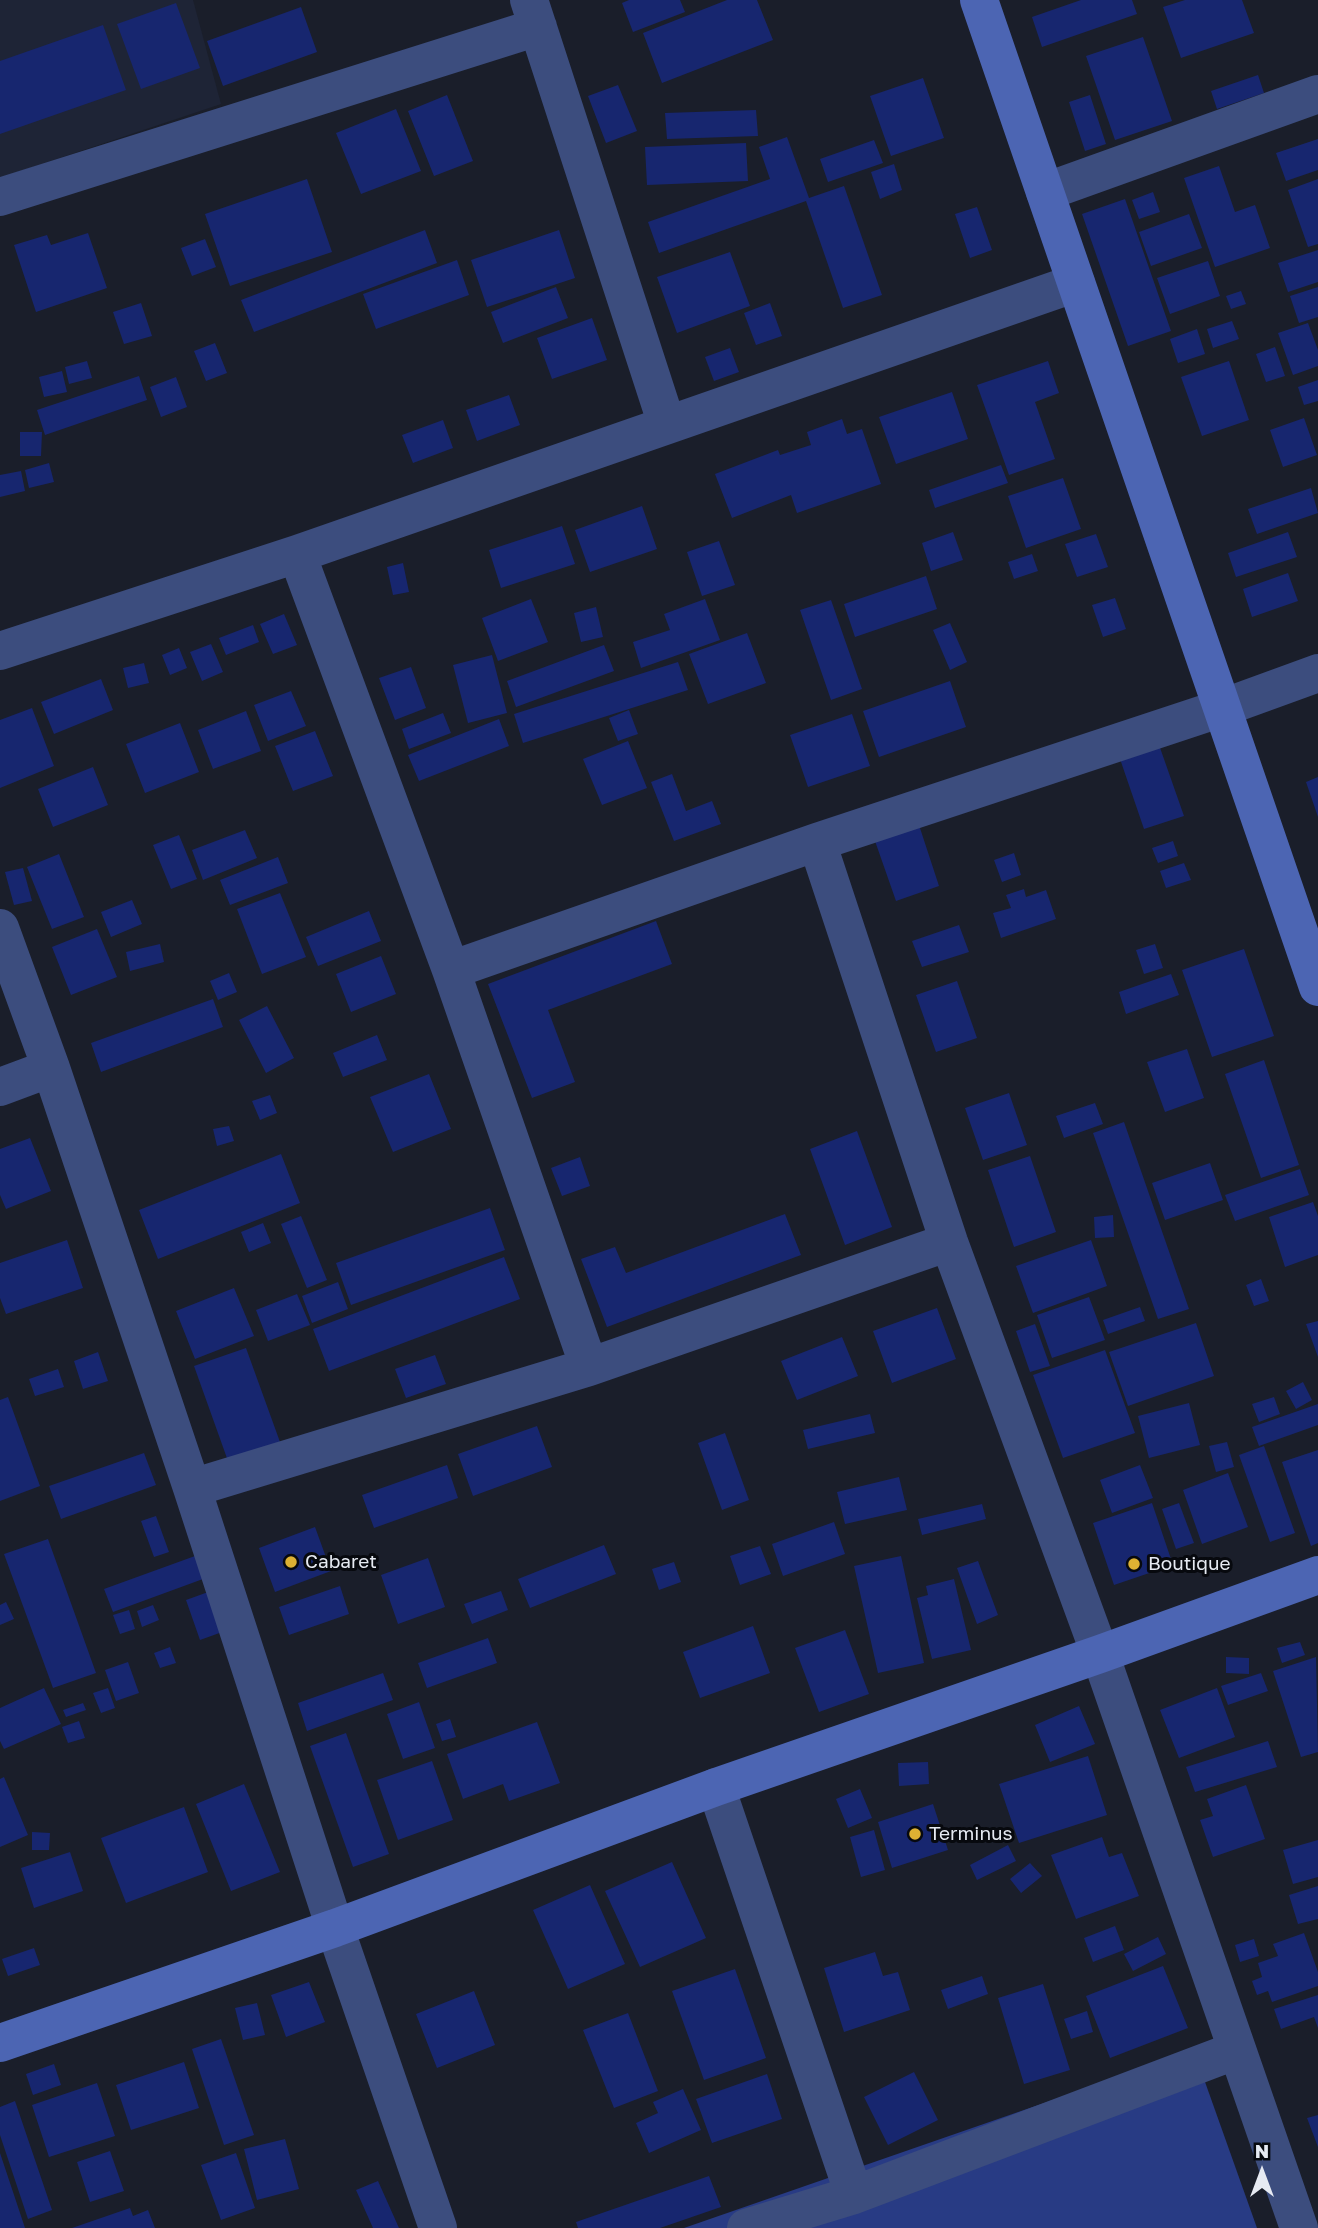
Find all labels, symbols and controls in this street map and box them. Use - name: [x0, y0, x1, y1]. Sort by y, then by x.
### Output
- place label: Cabaret: [305, 1551, 377, 1573]
- place label: Boutique: [1148, 1553, 1231, 1575]
- marker: Cabaret: [283, 1554, 299, 1570]
- marker: Boutique: [1126, 1556, 1142, 1572]
- place label: Terminus: [929, 1823, 1013, 1845]
- marker: Terminus: [907, 1826, 923, 1842]
- north arrow: [1227, 2137, 1297, 2207]
- text: N: [1255, 2139, 1269, 2162]

